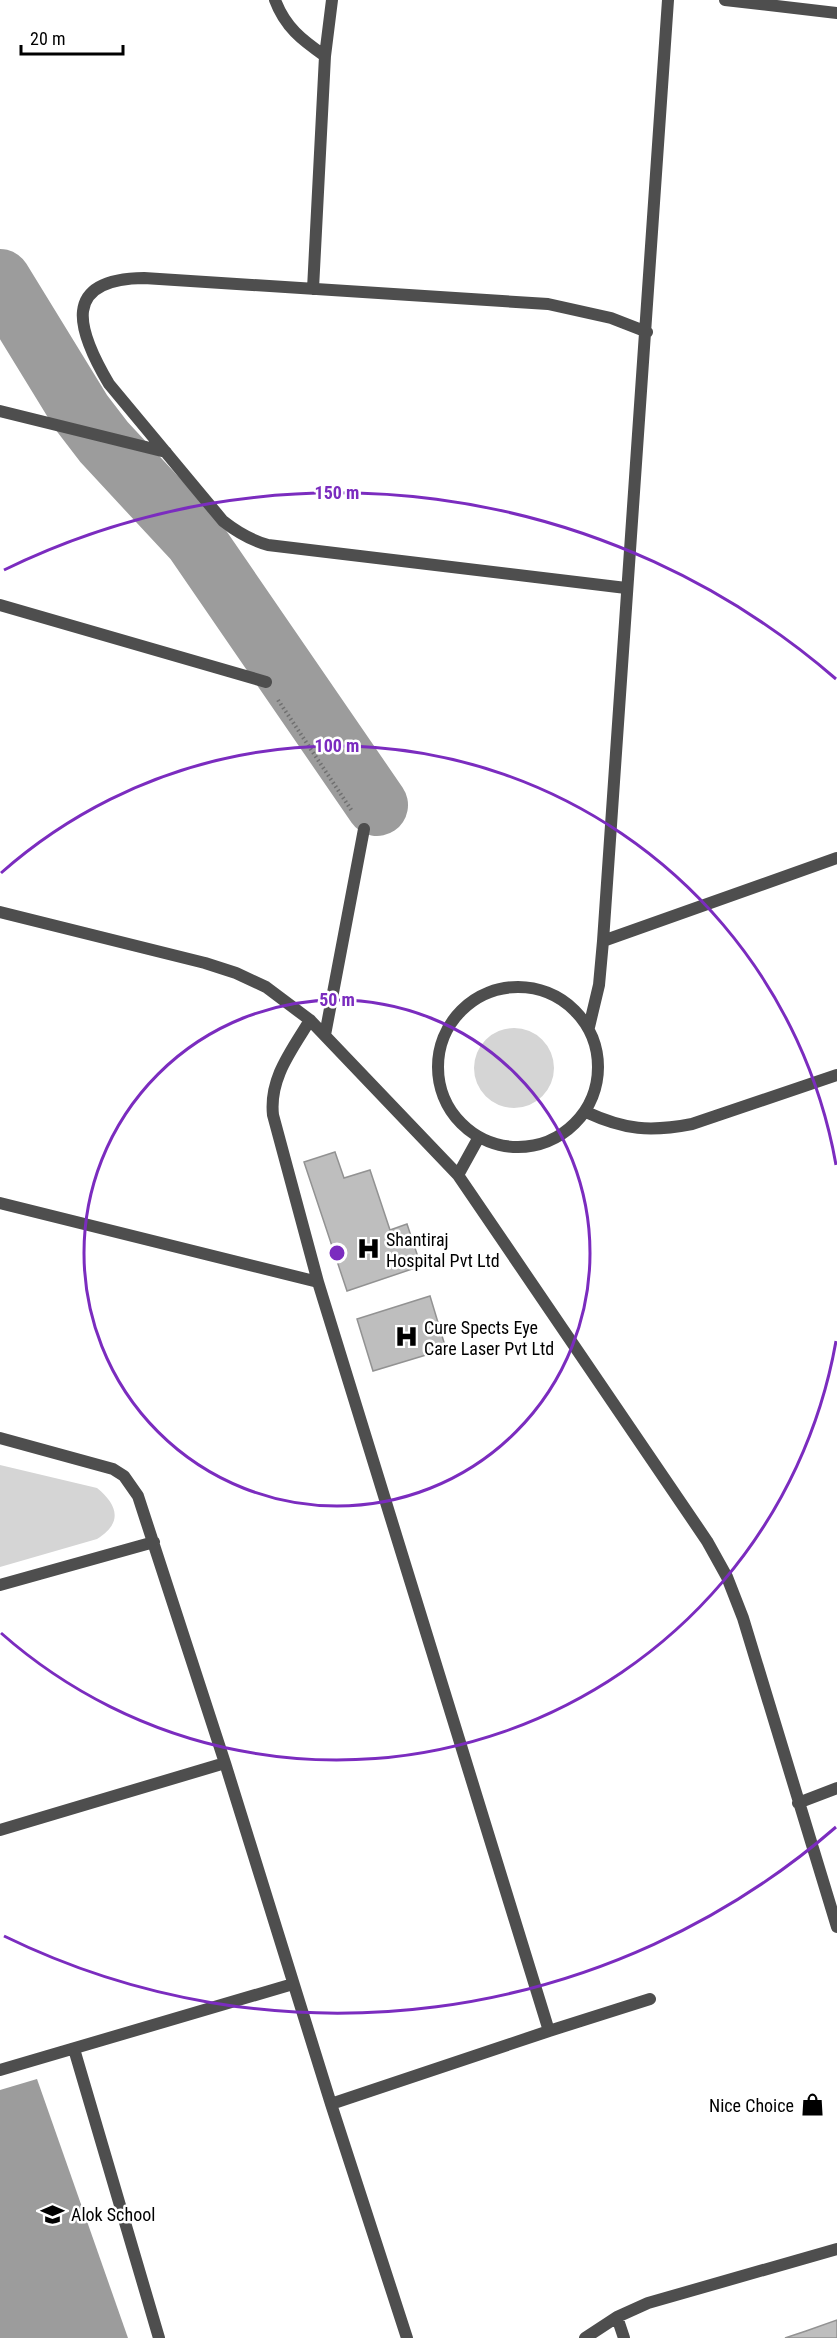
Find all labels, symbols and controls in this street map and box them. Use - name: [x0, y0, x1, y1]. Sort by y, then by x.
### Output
- scale bar: [21, 18, 123, 56]
- text: 20 m: [30, 28, 65, 49]
- text: 150 m: [315, 482, 359, 503]
- text: 100 m: [315, 735, 359, 756]
- text: 50 m: [319, 989, 355, 1010]
- place label: Shantiraj Hospital Pvt Ltd: [386, 1229, 500, 1271]
- hospital icon: Shantiraj Hospital Pvt Ltd: [355, 1236, 381, 1262]
- centre of rings: [327, 1243, 347, 1263]
- place label: Cure Spects Eye Care Laser Pvt Ltd: [424, 1317, 554, 1359]
- hospital icon: Cure Spects Eye Care Laser Pvt Ltd: [393, 1324, 419, 1350]
- shop icon: Nice Choice: [799, 2092, 825, 2118]
- place label: Nice Choice: [709, 2095, 794, 2116]
- school or university icon: Alok School: [40, 2201, 66, 2227]
- place label: Alok School: [71, 2204, 155, 2225]

